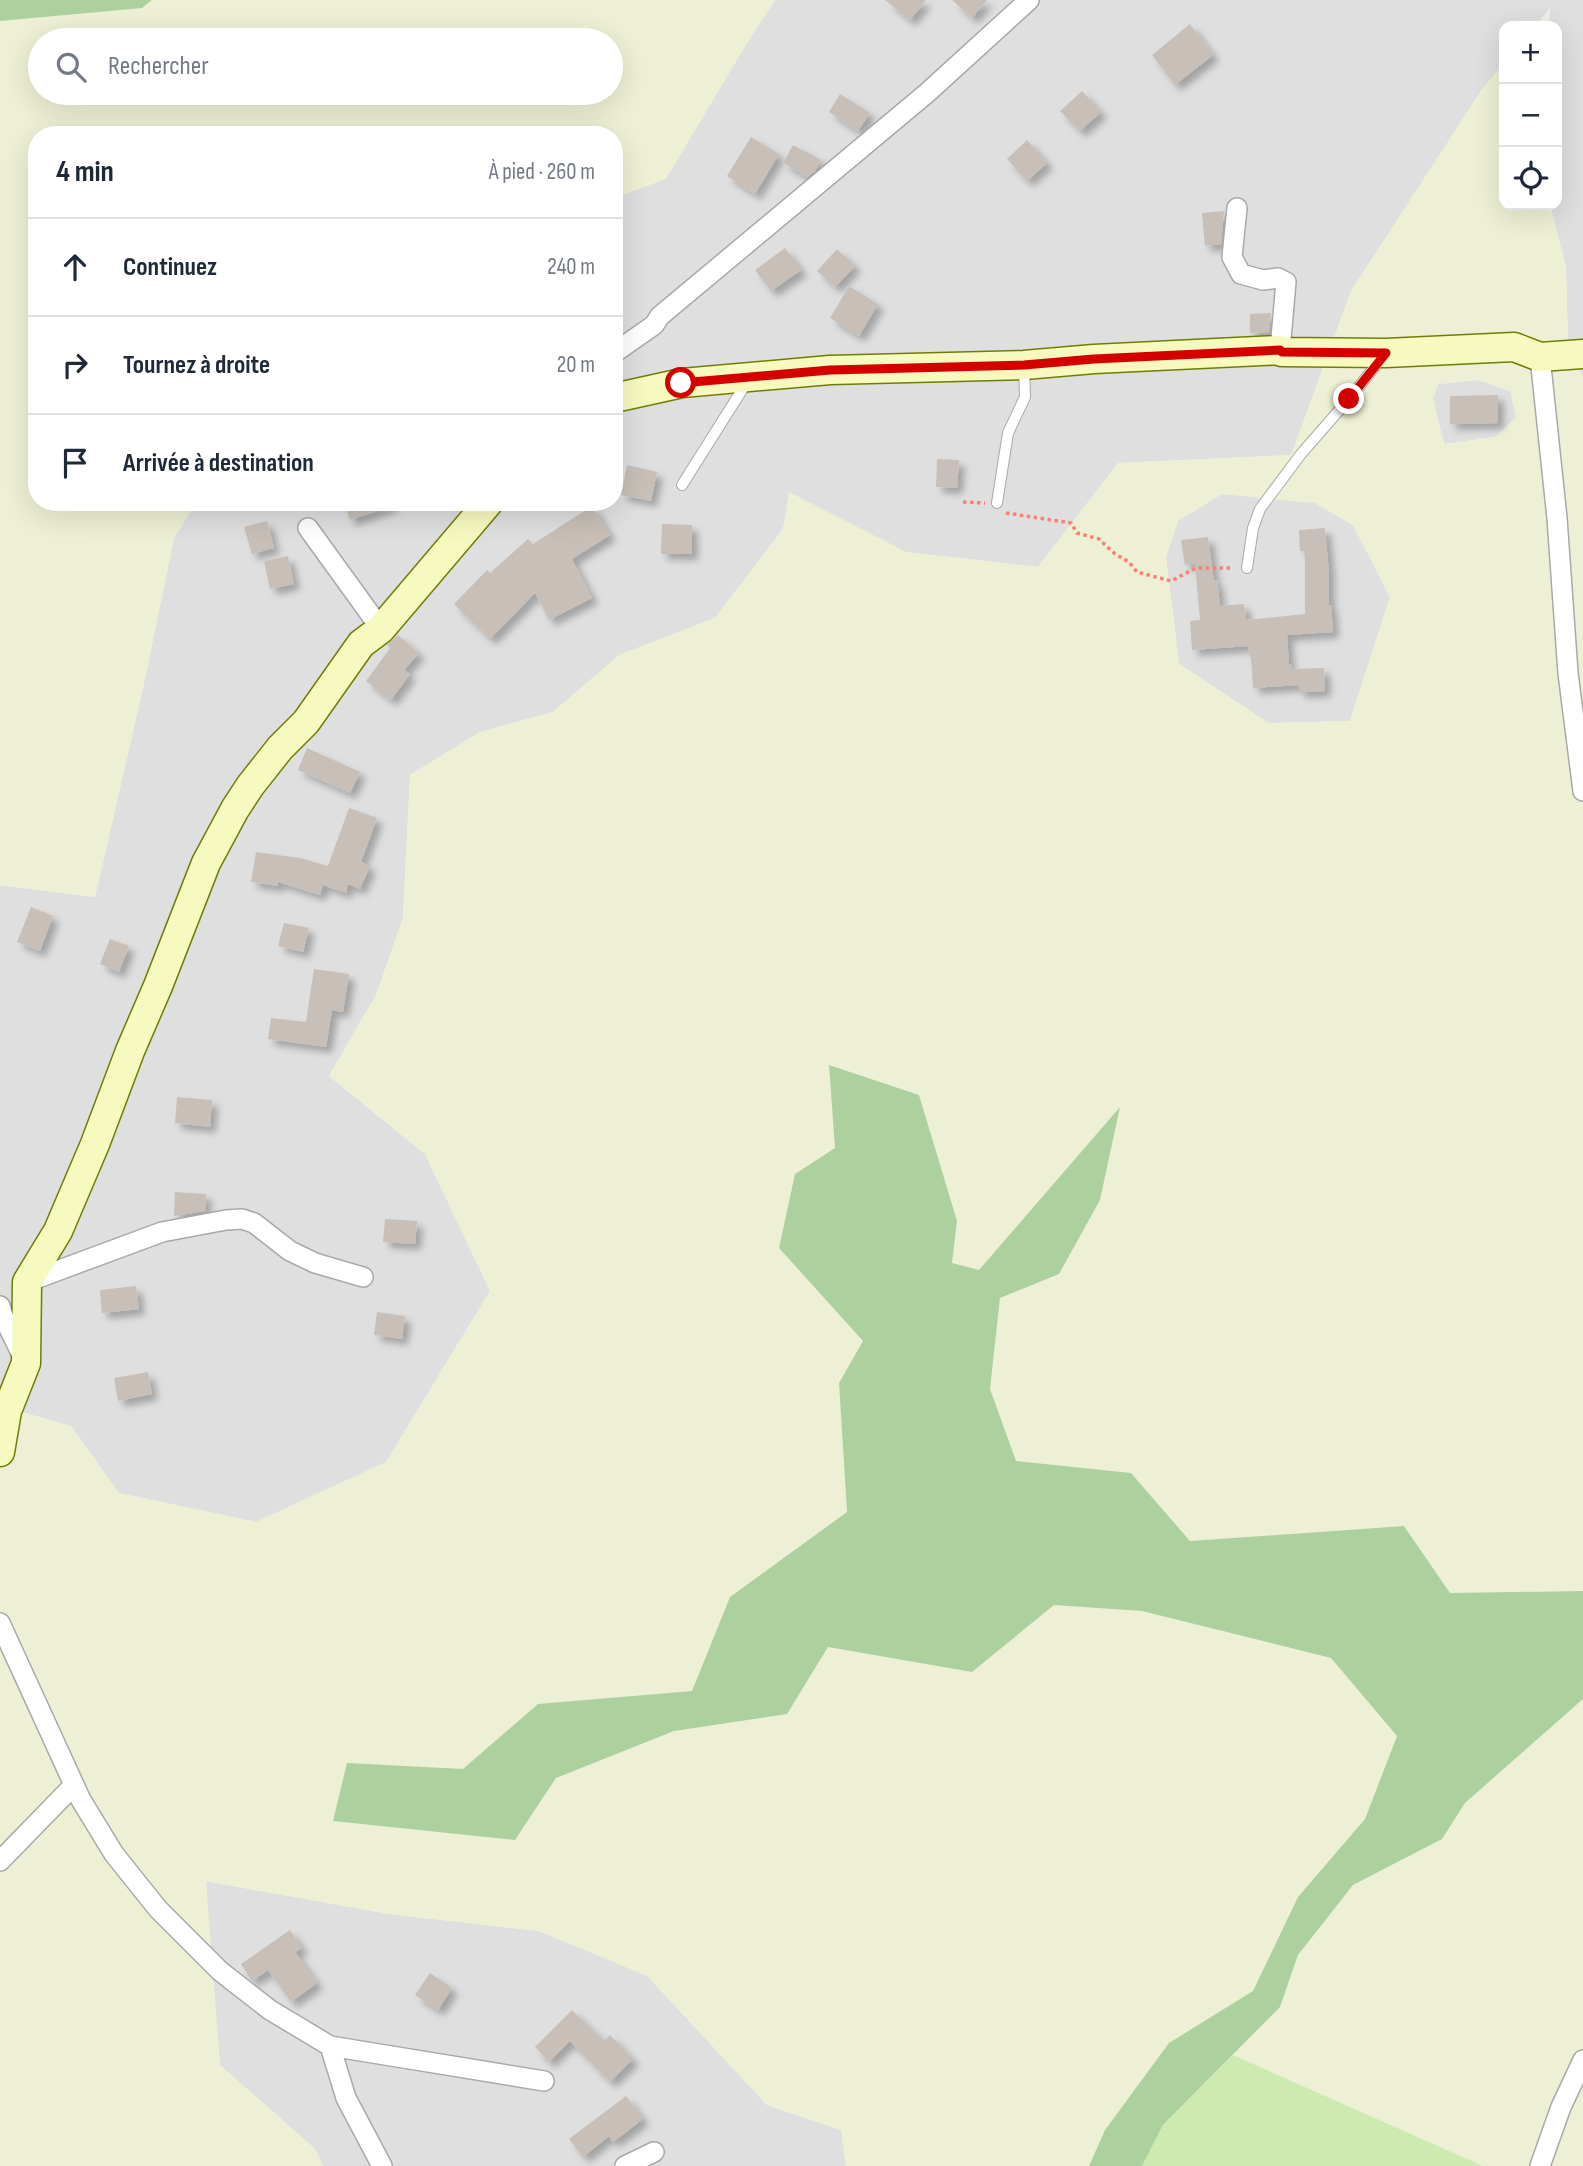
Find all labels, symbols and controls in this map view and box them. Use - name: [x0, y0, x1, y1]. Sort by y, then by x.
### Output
- map controls: [1499, 21, 1562, 210]
- button: +: [1499, 21, 1562, 84]
- search box: [28, 28, 623, 105]
- icon: search: [52, 48, 90, 86]
- text: Rechercher: [108, 51, 209, 82]
- button: −: [1499, 84, 1562, 147]
- button: locate: [1499, 147, 1562, 210]
- text: 4 min: [56, 154, 114, 190]
- text: À pied · 260 m: [489, 158, 595, 186]
- icon: ahead: [56, 248, 94, 286]
- text: Continuez: [123, 252, 217, 283]
- text: 240 m: [547, 253, 595, 281]
- icon: right: [56, 346, 94, 384]
- text: Tournez à droite: [123, 350, 270, 381]
- text: 20 m: [557, 351, 595, 379]
- route start: [665, 367, 696, 398]
- route end: [1333, 383, 1364, 414]
- icon: arrive: [56, 444, 94, 482]
- text: Arrivée à destination: [123, 448, 314, 479]

